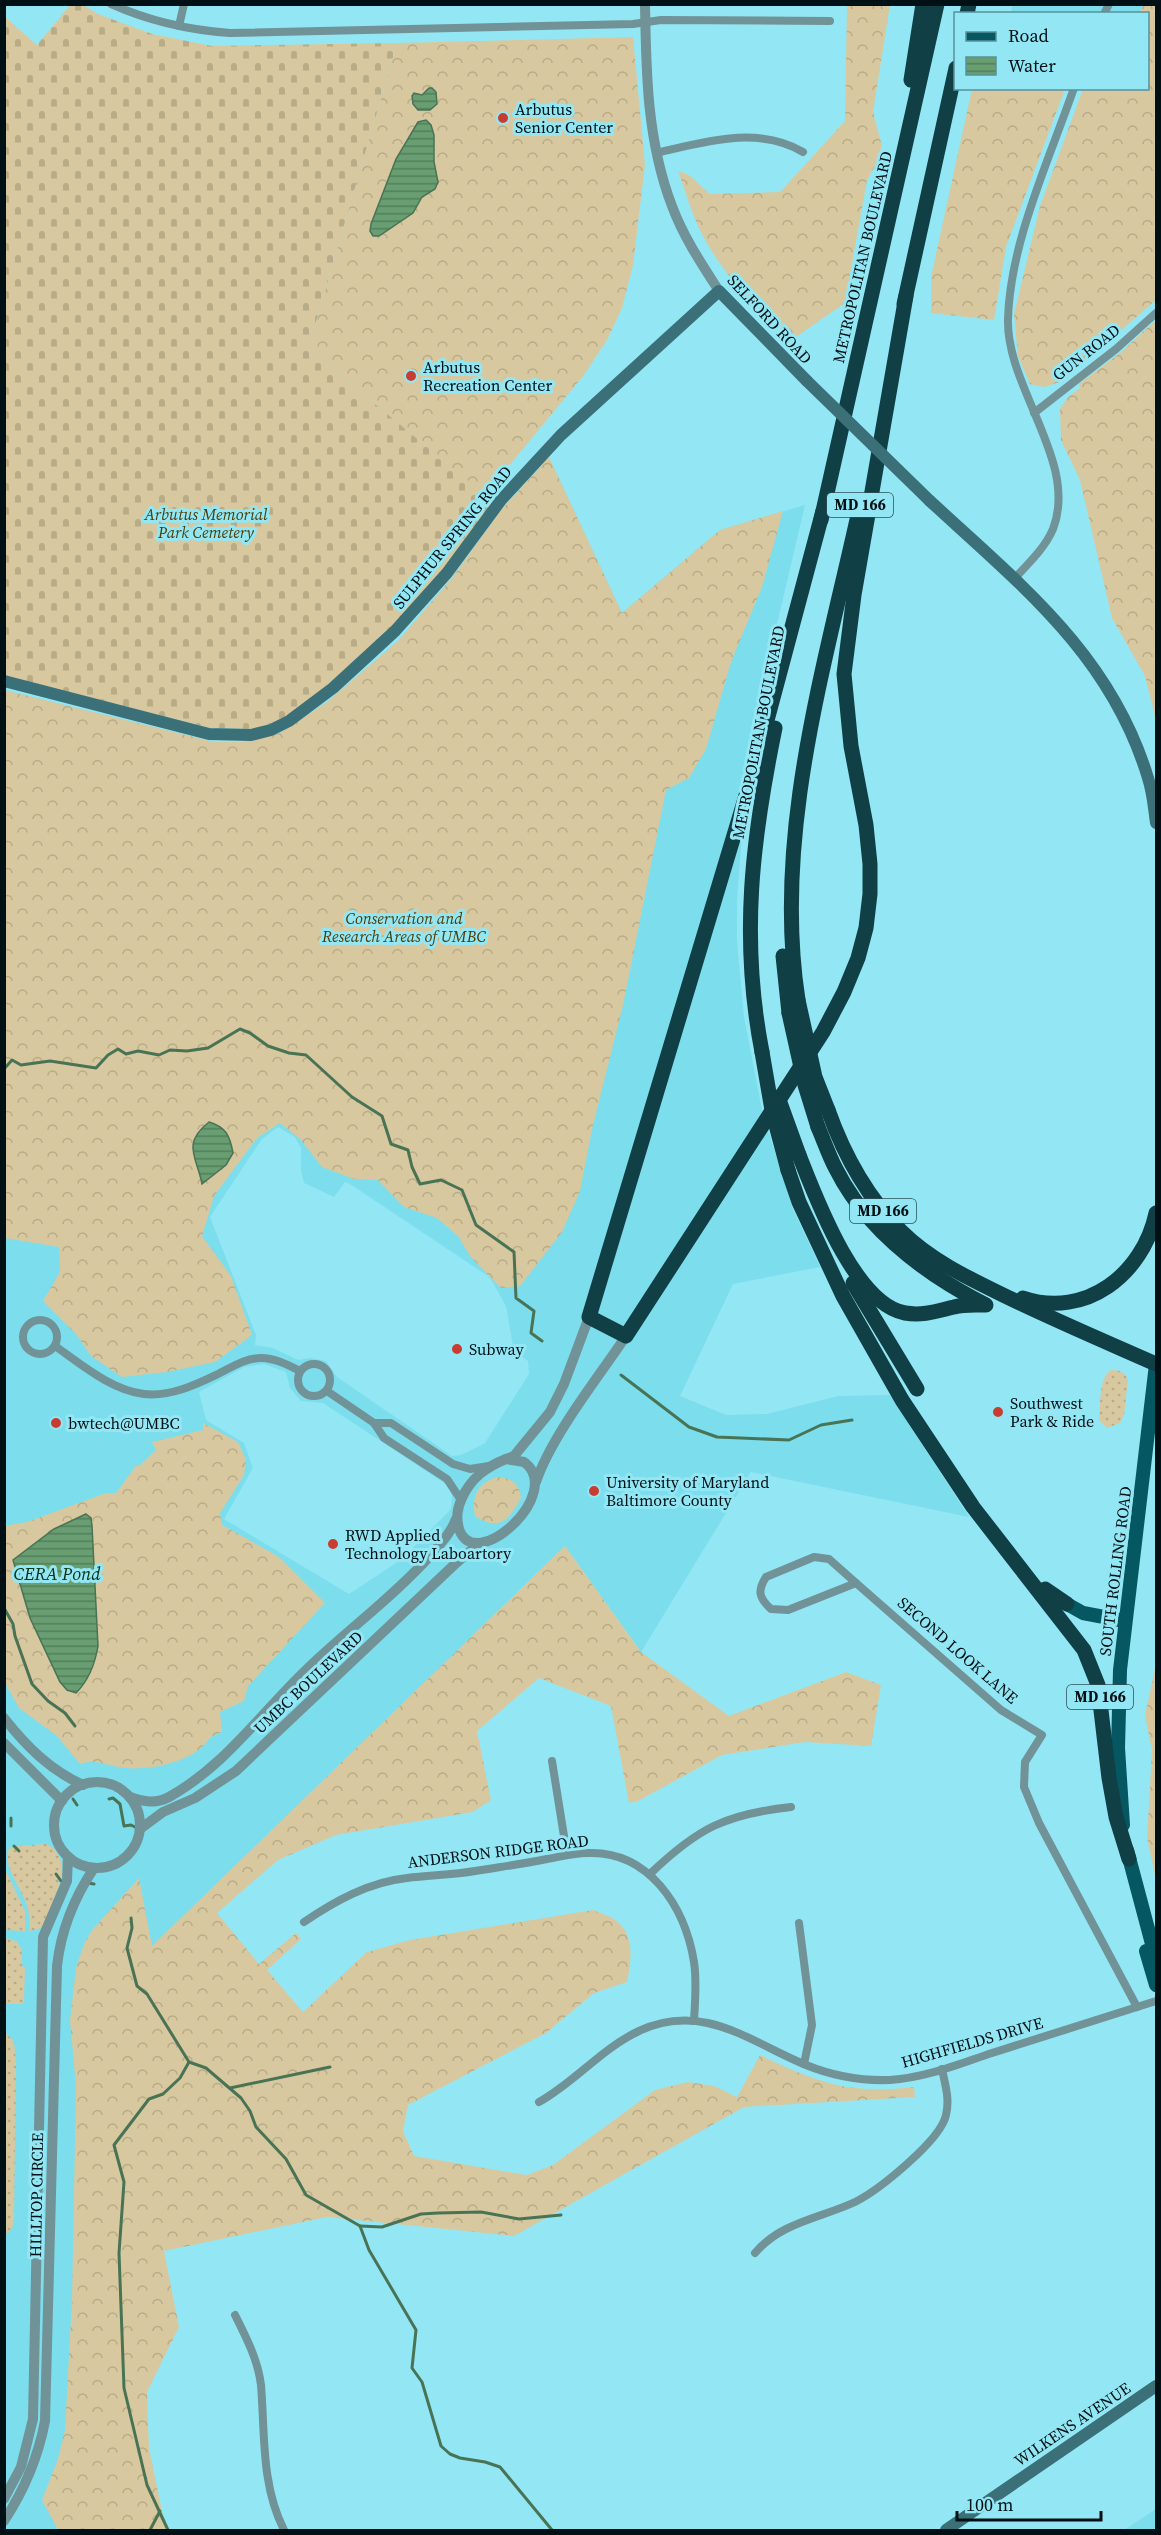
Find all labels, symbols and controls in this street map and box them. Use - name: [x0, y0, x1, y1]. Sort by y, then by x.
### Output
- legend: [954, 12, 1149, 90]
- text: Road: [1008, 23, 1049, 48]
- text: Water: [1008, 53, 1056, 78]
- place label: Arbutus Senior Center: [515, 98, 613, 138]
- marker: Arbutus Senior Center: [496, 111, 510, 125]
- street label: METROPOLITAN BOULEVARD: [827, 149, 897, 365]
- street label: SELFORD ROAD: [723, 269, 817, 369]
- street label: GUN ROAD: [1048, 319, 1124, 385]
- place label: Arbutus Recreation Center: [423, 356, 552, 396]
- marker: Arbutus Recreation Center: [404, 369, 418, 383]
- street label: SULPHUR SPRING ROAD: [387, 461, 517, 613]
- road number: MD 166: [827, 493, 893, 517]
- park label: Arbutus Memorial Park Cemetery: [143, 503, 268, 543]
- street label: METROPOLITAN BOULEVARD: [727, 624, 789, 840]
- park label: Conservation and Research Areas of UMBC: [321, 907, 487, 947]
- road number: MD 166: [850, 1199, 916, 1223]
- place label: Subway: [469, 1338, 525, 1360]
- marker: Subway: [450, 1342, 464, 1356]
- place label: Southwest Park & Ride: [1010, 1392, 1094, 1432]
- marker: Southwest Park & Ride: [991, 1405, 1005, 1419]
- place label: bwtech@UMBC: [68, 1412, 180, 1434]
- marker: bwtech@UMBC: [49, 1416, 63, 1430]
- place label: University of Maryland Baltimore County: [606, 1471, 769, 1511]
- marker: University of Maryland Baltimore County: [587, 1484, 601, 1498]
- street label: SOUTH ROLLING ROAD: [1094, 1485, 1136, 1657]
- place label: RWD Applied Technology Laboartory: [345, 1524, 512, 1564]
- marker: RWD Applied Technology Laboartory: [326, 1537, 340, 1551]
- water label: CERA Pond: [13, 1561, 101, 1586]
- street label: SECOND LOOK LANE: [893, 1592, 1023, 1709]
- street label: UMBC BOULEVARD: [249, 1626, 367, 1738]
- road number: MD 166: [1067, 1685, 1133, 1709]
- street label: ANDERSON RIDGE ROAD: [406, 1829, 590, 1873]
- street label: HIGHFIELDS DRIVE: [899, 2011, 1046, 2073]
- street label: HILLTOP CIRCLE: [24, 2132, 48, 2258]
- street label: WILKENS AVENUE: [1009, 2377, 1135, 2471]
- scale bar: [957, 2484, 1101, 2522]
- text: 100 m: [966, 2492, 1013, 2517]

